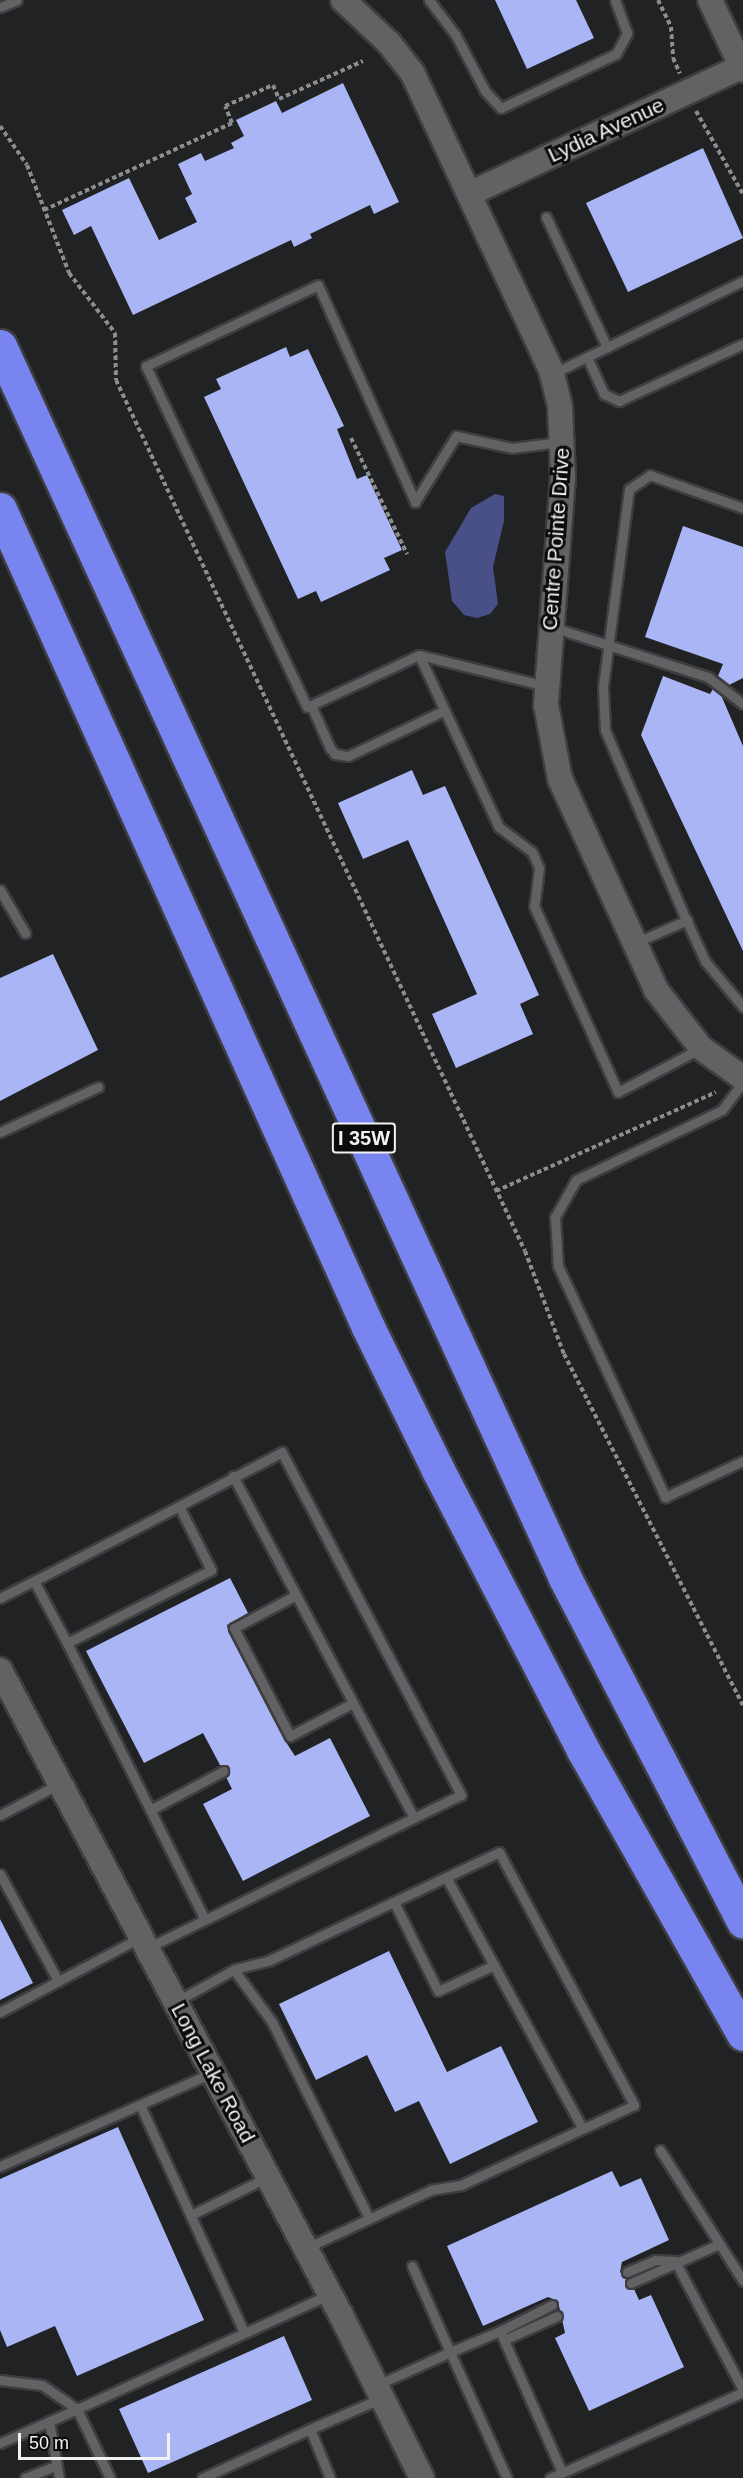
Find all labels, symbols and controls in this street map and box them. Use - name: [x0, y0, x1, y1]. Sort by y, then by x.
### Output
- street label: Lydia Avenue: [544, 92, 668, 168]
- street label: Centre Pointe Drive: [537, 447, 575, 631]
- road number: I 35W: [331, 1121, 397, 1155]
- street label: Long Lake Road: [166, 1999, 260, 2147]
- scale bar: [21, 2421, 172, 2459]
- text: 50 m: [29, 2433, 69, 2453]

